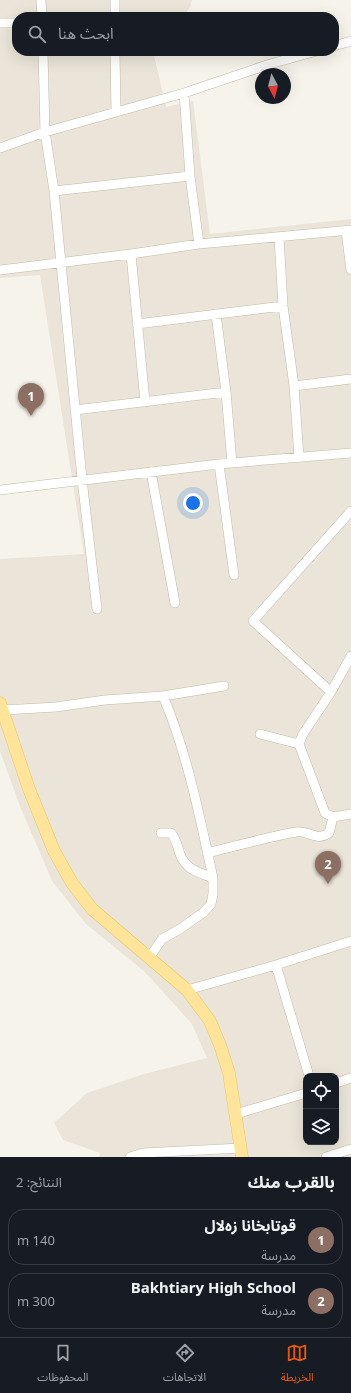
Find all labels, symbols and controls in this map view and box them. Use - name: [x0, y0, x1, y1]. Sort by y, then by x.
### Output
- search box: [12, 12, 339, 56]
- icon: search: [26, 23, 48, 45]
- text: ابحث هنا: [58, 23, 114, 43]
- north arrow: [255, 68, 291, 104]
- pin: 1: [18, 383, 44, 416]
- your location: [183, 493, 203, 513]
- pin: 2: [315, 851, 341, 884]
- map controls: [303, 1073, 339, 1145]
- button: locate: [303, 1073, 339, 1109]
- button: layers: [303, 1109, 339, 1145]
- text: بالقرب منك: [248, 1170, 335, 1193]
- text: النتائج: 2: [16, 1173, 62, 1191]
- text: قوتابخانا زەلال: [204, 1215, 296, 1235]
- text: 140 m: [17, 1231, 55, 1249]
- text: 1: [317, 1231, 325, 1249]
- text: مدرسة: [261, 1246, 296, 1264]
- text: Bakhtiary High School: [131, 1277, 296, 1297]
- text: 300 m: [17, 1292, 55, 1310]
- text: 2: [317, 1292, 325, 1310]
- text: مدرسة: [261, 1301, 296, 1319]
- tab: المحفوظات: [37, 1342, 88, 1389]
- tab: الاتجاهات: [163, 1342, 206, 1389]
- tab: الخريطة: [281, 1342, 314, 1389]

